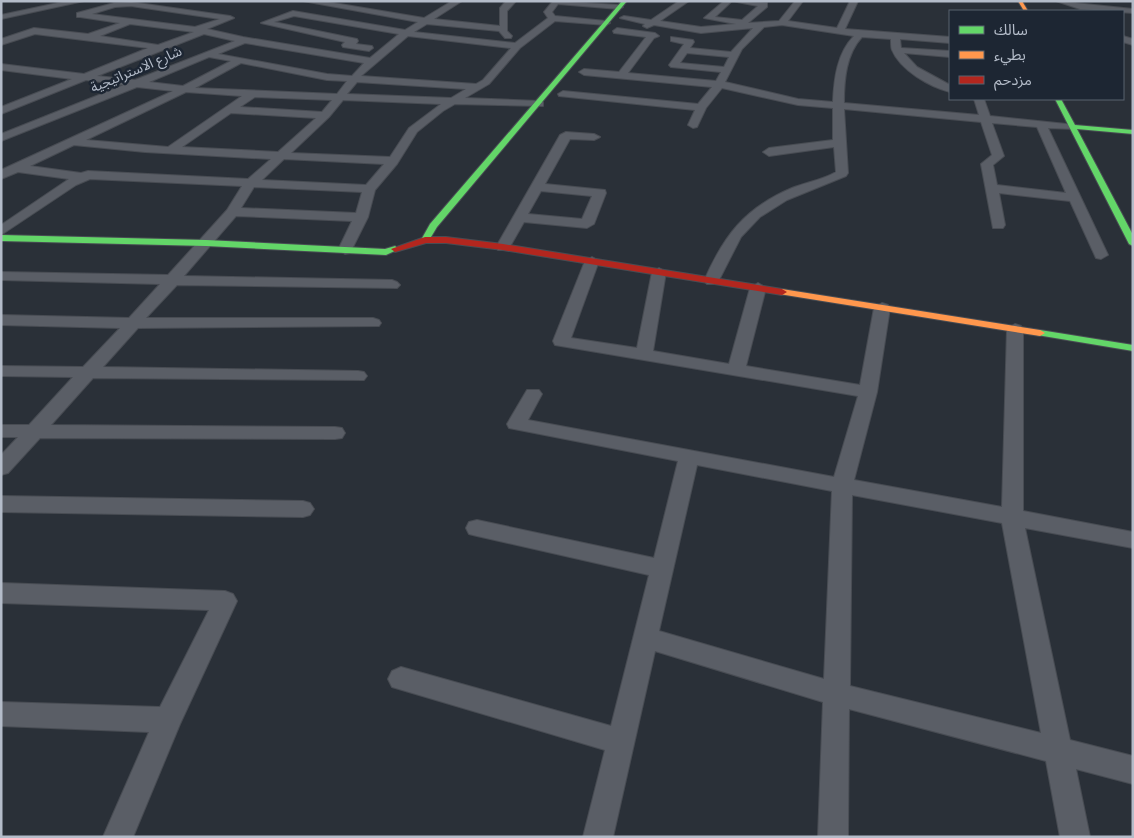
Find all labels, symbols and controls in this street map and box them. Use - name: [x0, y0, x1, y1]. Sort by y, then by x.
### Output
- legend: [949, 10, 1124, 100]
- text: سالك: [994, 19, 1028, 40]
- street label: شارع الاستراتيجية: [87, 41, 185, 98]
- text: بطيء: [994, 44, 1026, 66]
- text: مزدحم: [994, 69, 1032, 91]

